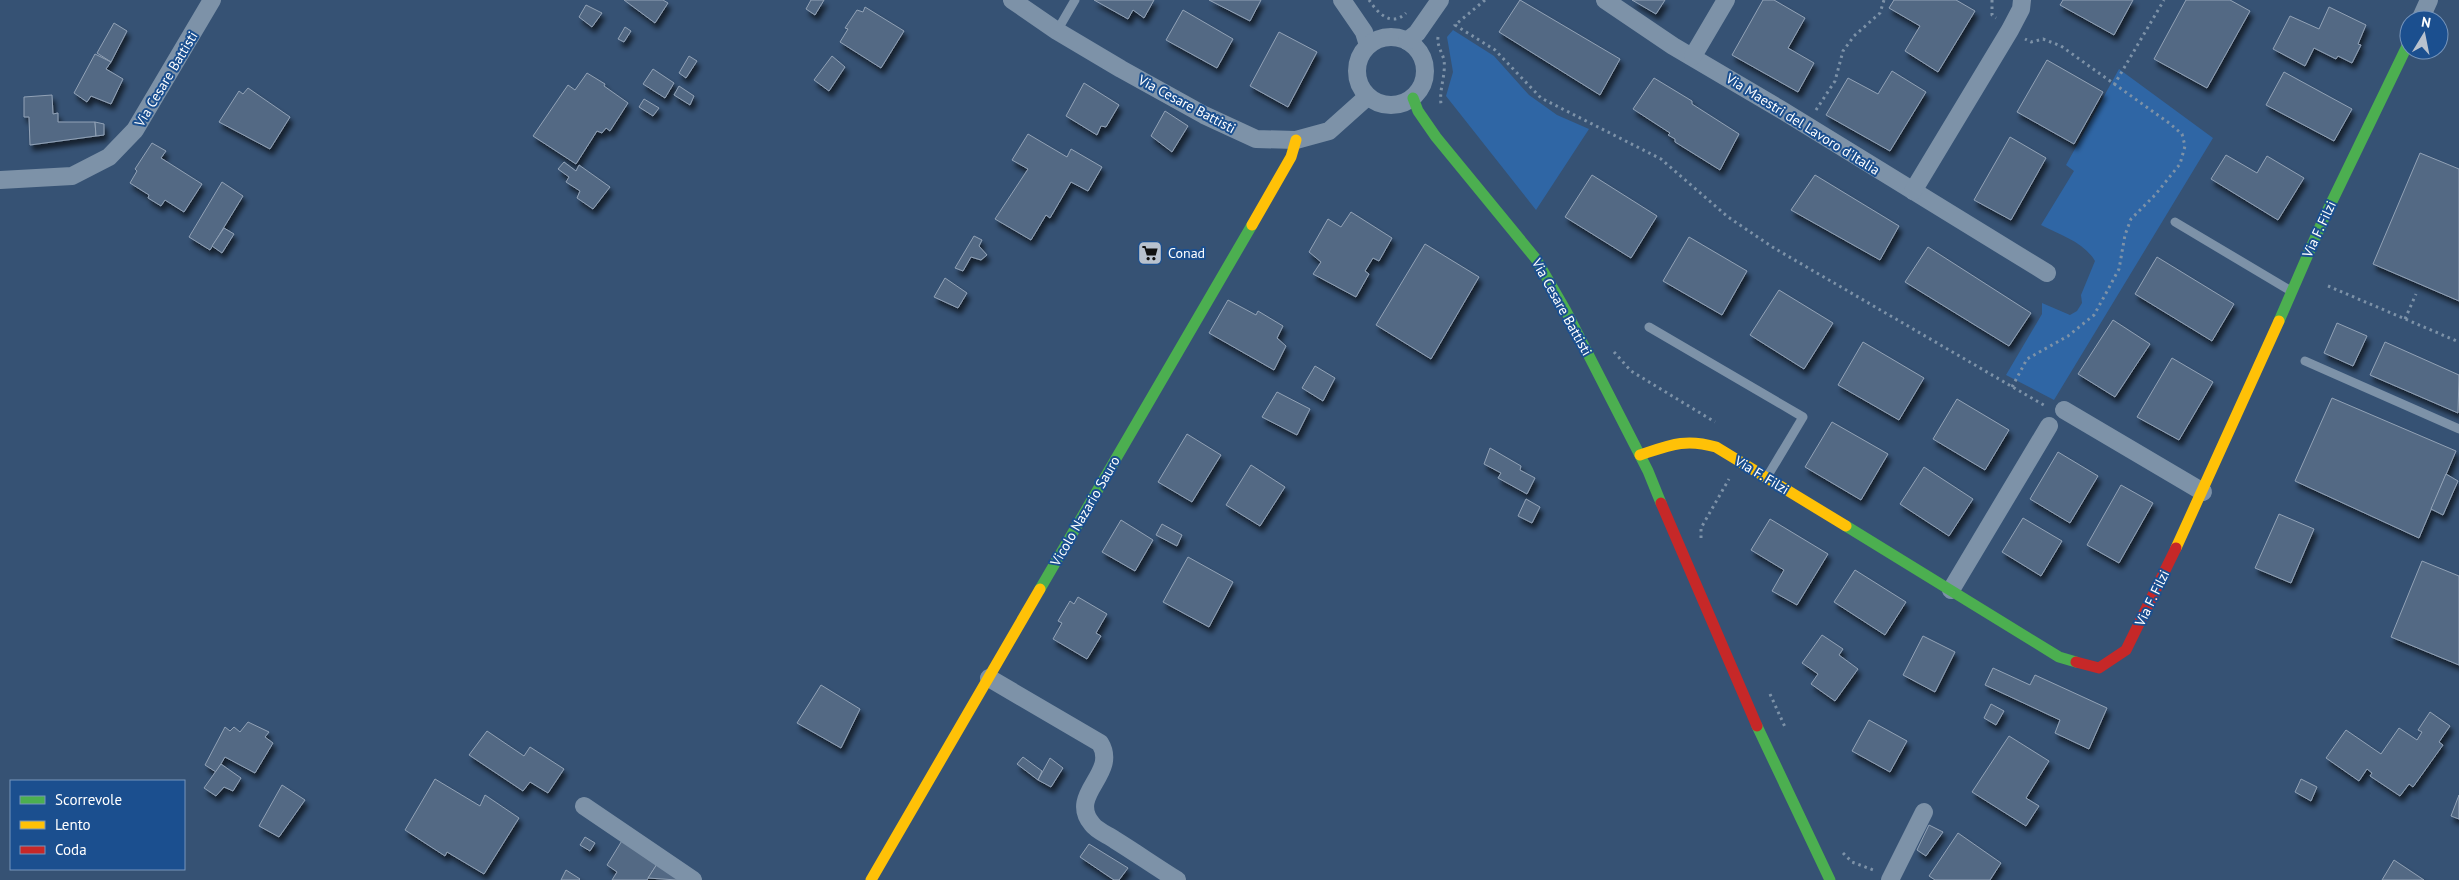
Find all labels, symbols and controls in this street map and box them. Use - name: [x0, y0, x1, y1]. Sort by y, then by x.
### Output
- north arrow: [2399, 10, 2449, 60]
- text: N: [2420, 13, 2432, 32]
- street label: Via Cesare Battisti: [130, 28, 202, 131]
- street label: Via Maestri del Lavoro d'Italia: [1722, 69, 1883, 179]
- street label: Via Cesare Battisti: [1134, 70, 1239, 137]
- street label: Via F. Filzi: [2298, 198, 2340, 261]
- supermarket icon: Conad: [1137, 240, 1163, 266]
- place label: Conad: [1168, 244, 1205, 262]
- street label: Via Cesare Battisti: [1527, 254, 1596, 359]
- street label: Via F. Filzi: [1731, 451, 1793, 498]
- street label: Vicolo Nazario Sauro: [1046, 453, 1124, 570]
- street label: Via F. Filzi: [2130, 567, 2173, 630]
- legend: [10, 780, 185, 870]
- text: Scorrevole: [55, 790, 122, 809]
- text: Lento: [55, 815, 91, 834]
- text: Coda: [55, 840, 87, 859]

